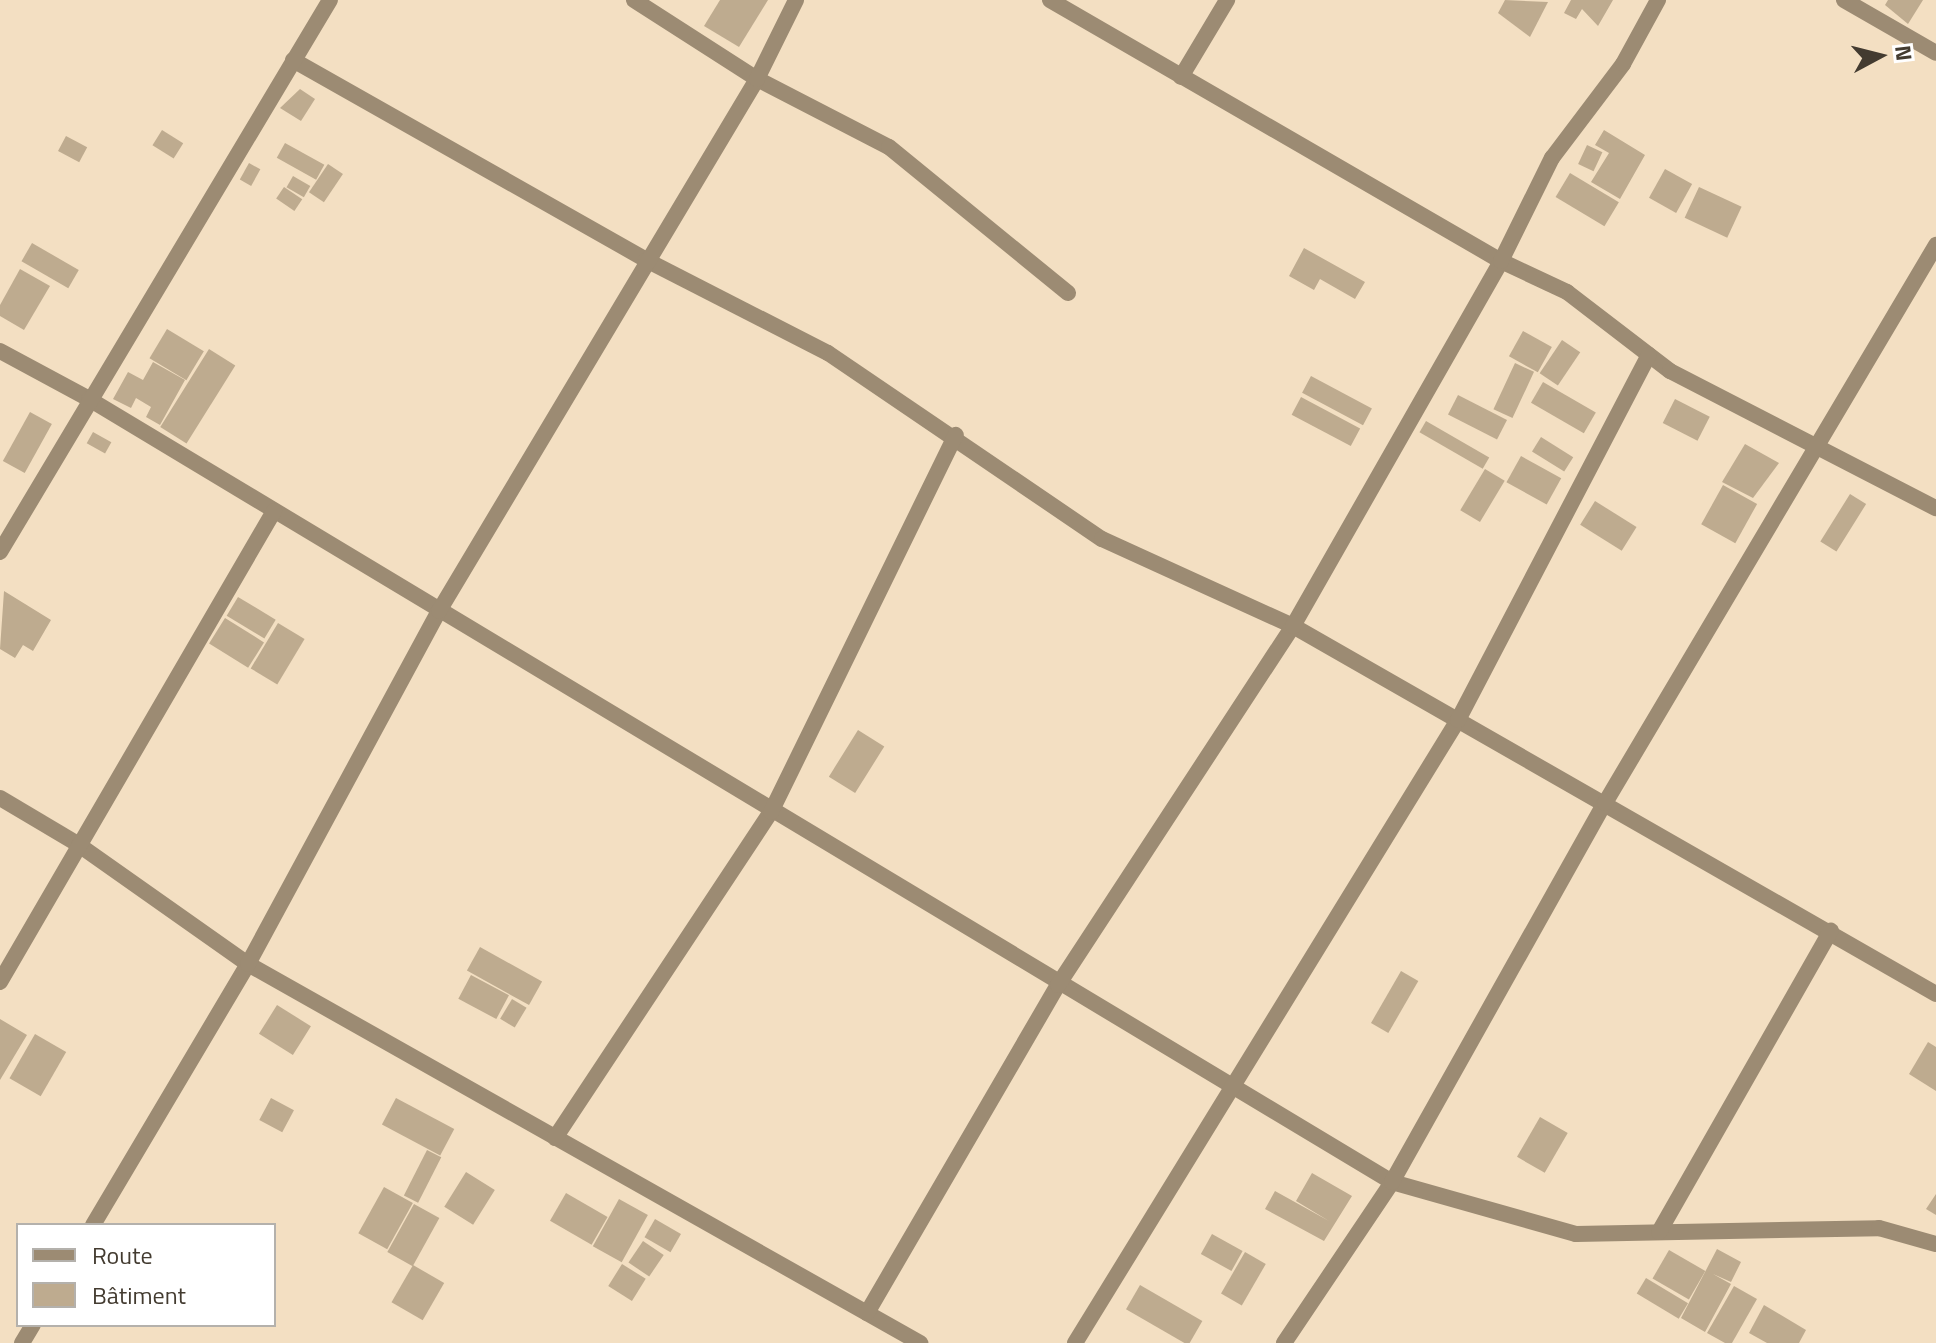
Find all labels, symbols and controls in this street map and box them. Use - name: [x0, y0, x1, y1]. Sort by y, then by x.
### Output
- north arrow: [1840, 16, 1920, 96]
- text: N: [1886, 43, 1922, 63]
- legend: [16, 1223, 276, 1327]
- text: Route: [92, 1237, 153, 1273]
- text: Bâtiment: [92, 1277, 186, 1313]

